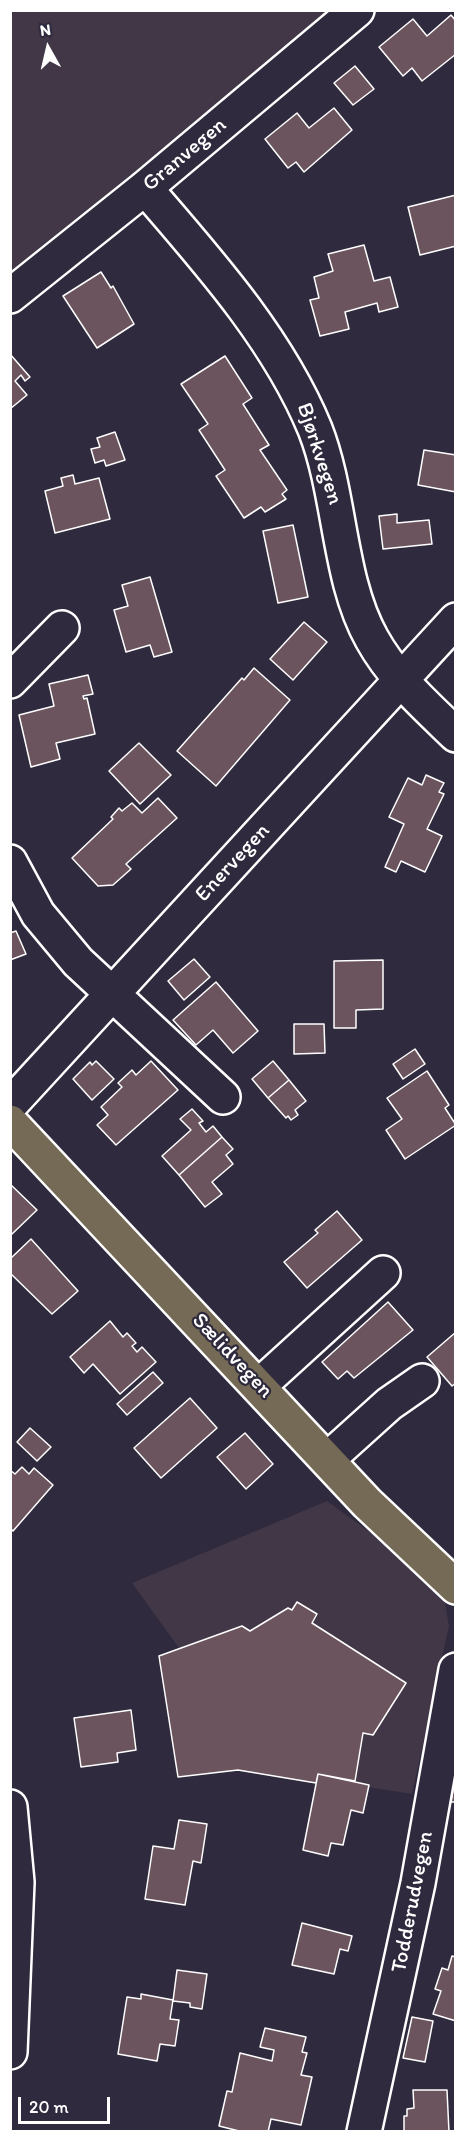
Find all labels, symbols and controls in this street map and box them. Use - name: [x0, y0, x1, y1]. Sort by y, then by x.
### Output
- north arrow: [18, 18, 78, 78]
- text: N: [39, 20, 52, 40]
- street label: Granvegen: [138, 112, 232, 198]
- street label: Bjørkvegen: [290, 400, 348, 508]
- street label: Enervegen: [190, 818, 276, 908]
- street label: Sælidvegen: [186, 1308, 278, 1404]
- street label: Todderudvegen: [386, 1829, 440, 1975]
- scale bar: [21, 2085, 112, 2123]
- text: 20 m: [29, 2096, 69, 2118]

